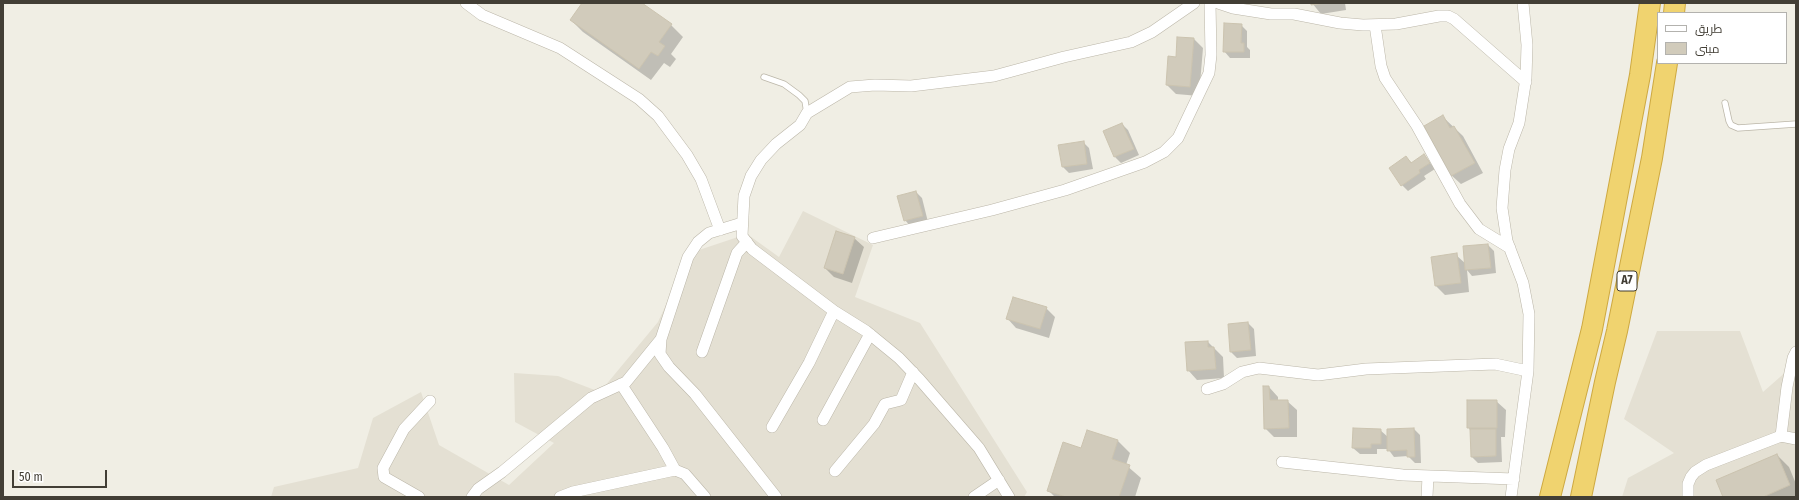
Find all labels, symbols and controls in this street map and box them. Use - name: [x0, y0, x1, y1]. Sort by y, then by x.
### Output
- legend: [1657, 12, 1787, 64]
- text: طريق: [1695, 22, 1722, 36]
- text: مبنى: [1695, 42, 1720, 56]
- road number: A7: [1617, 271, 1637, 291]
- scale bar: [14, 462, 109, 488]
- text: 50 m: [19, 470, 43, 484]

